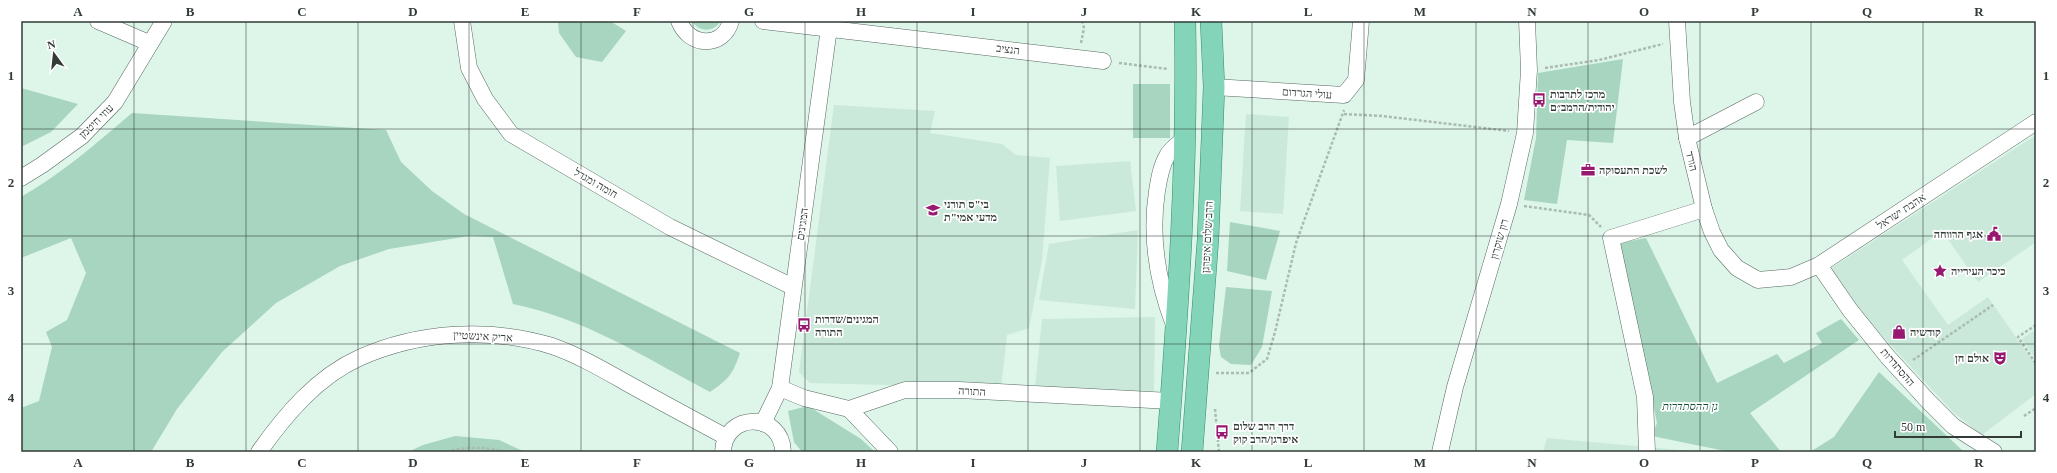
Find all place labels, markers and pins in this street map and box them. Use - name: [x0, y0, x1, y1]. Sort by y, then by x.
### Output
- place label: מרכז לתרבות יהודית/הרמב״ם: [1550, 88, 1615, 113]
- bus stop icon: מרכז לתרבות יהודית/הרמב״ם: [1531, 92, 1547, 108]
- office icon: לשכת התעסוקה: [1580, 162, 1596, 178]
- place label: לשכת התעסוקה: [1599, 164, 1667, 176]
- place label: בי"ס תורני מדעי אמי"ת: [944, 198, 997, 223]
- school or university icon: בי"ס תורני מדעי אמי"ת: [925, 202, 941, 218]
- public building icon: אגף הרווחה: [1986, 226, 2002, 242]
- place label: אגף הרווחה: [1934, 228, 1983, 240]
- place icon: כיכר העירייה: [1932, 263, 1948, 279]
- place label: כיכר העירייה: [1951, 265, 2006, 277]
- place label: המגינים/שדרות התורה: [815, 313, 879, 338]
- bus stop icon: המגינים/שדרות התורה: [796, 317, 812, 333]
- shop icon: קודשיה: [1891, 324, 1907, 340]
- place label: קודשיה: [1910, 326, 1941, 338]
- theatre icon: אולם חן: [1992, 350, 2008, 366]
- place label: אולם חן: [1955, 352, 1989, 365]
- place label: דרך הרב שלום איפרגן/הרב קוק: [1233, 420, 1298, 446]
- bus stop icon: דרך הרב שלום איפרגן/הרב קוק: [1214, 424, 1230, 440]

